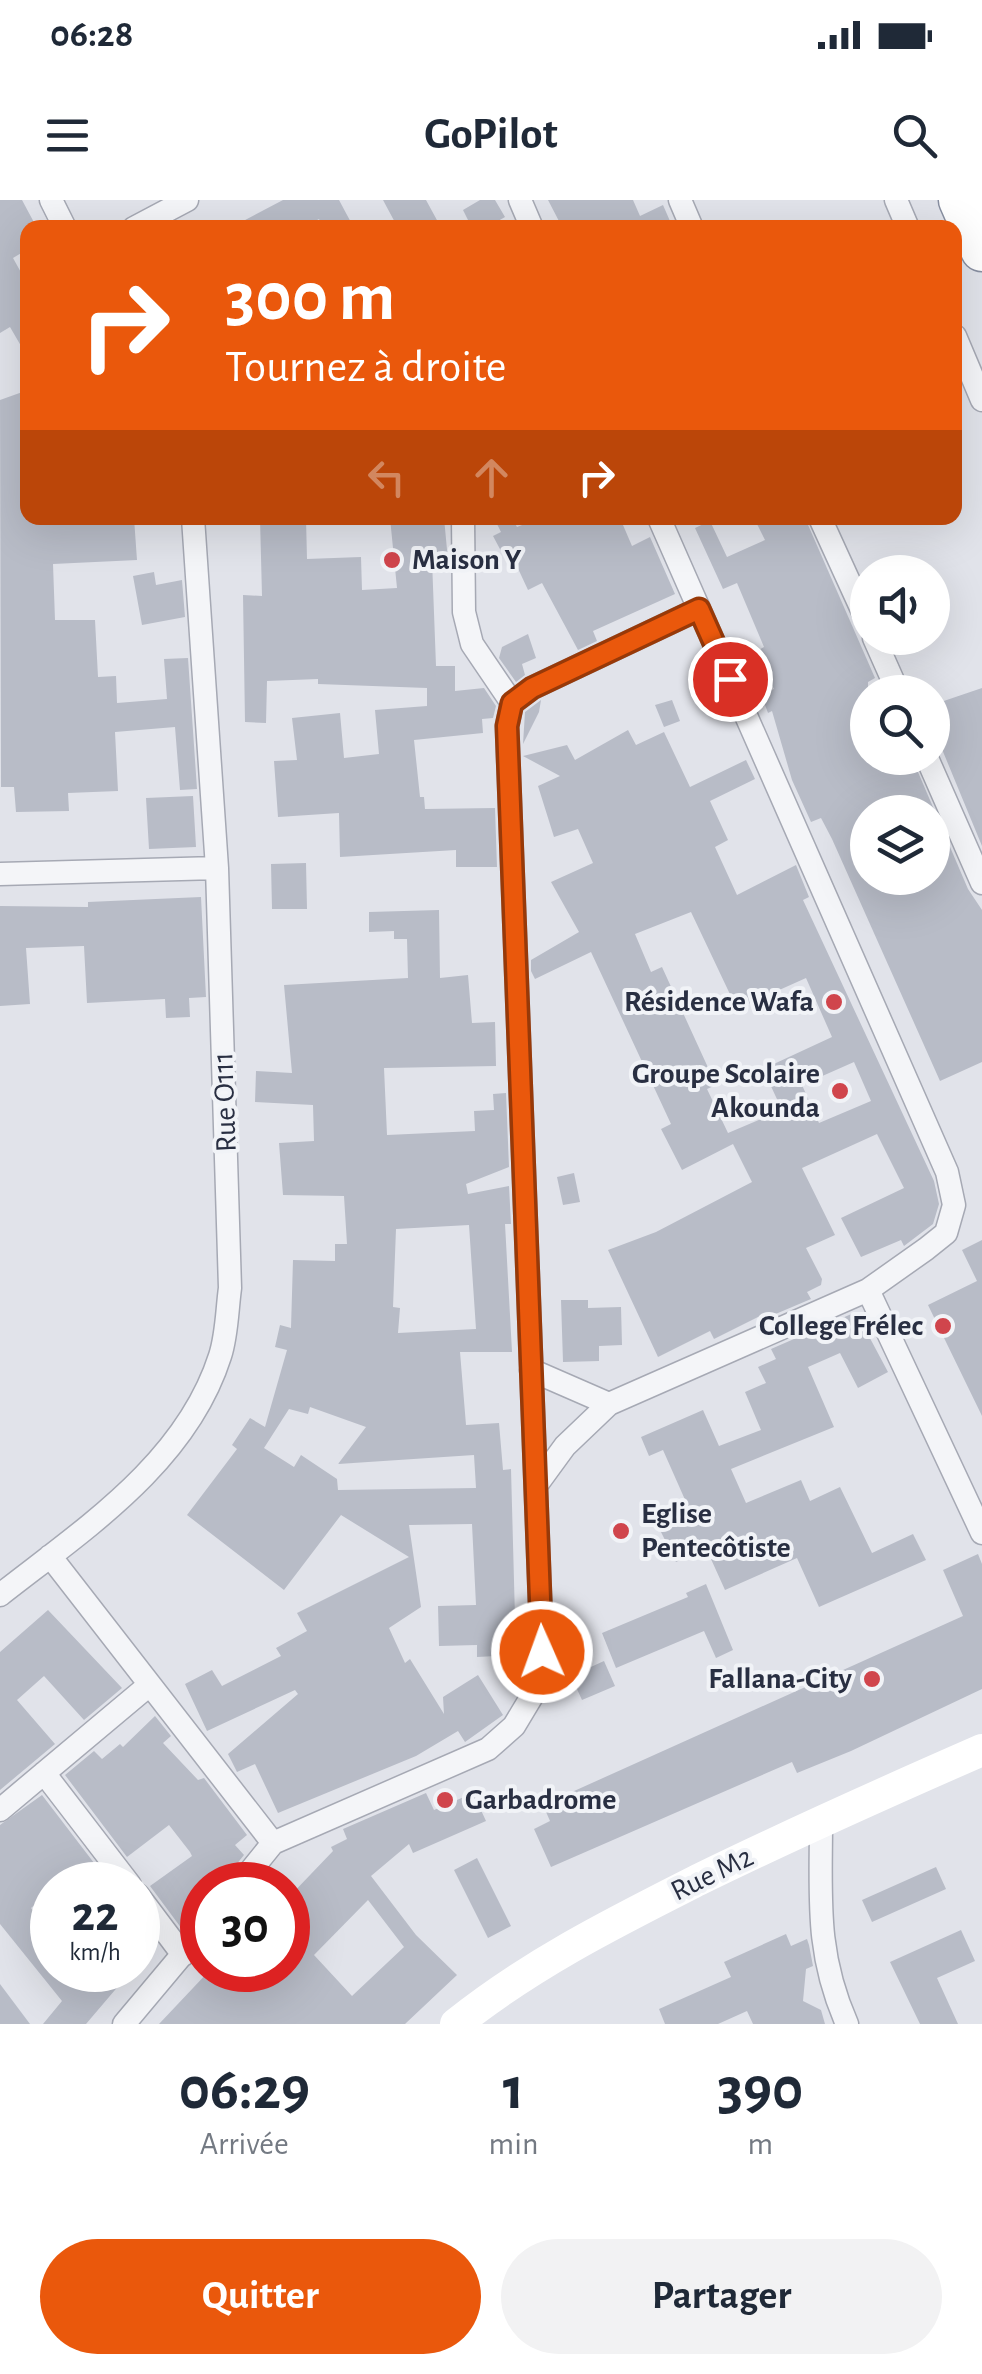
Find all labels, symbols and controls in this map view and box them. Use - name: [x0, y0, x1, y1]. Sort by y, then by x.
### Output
- text: 06:28: [50, 16, 134, 54]
- icon: menu: [40, 108, 95, 163]
- icon: search: [887, 108, 942, 163]
- text: GoPilot: [424, 112, 558, 157]
- icon: right: [60, 260, 190, 390]
- text: 300 m: [225, 263, 395, 333]
- text: Tournez à droite: [225, 345, 507, 390]
- icon: left: [359, 450, 414, 505]
- icon: ahead: [464, 450, 519, 505]
- icon: right: [569, 450, 624, 505]
- place label: Maison Y: [412, 545, 521, 575]
- marker: Maison Y: [381, 549, 403, 571]
- map controls: [850, 555, 950, 895]
- button: sound: [850, 555, 950, 655]
- pin: [688, 637, 773, 722]
- icon: arrive: [703, 652, 758, 707]
- button: search: [850, 675, 950, 775]
- button: layers: [850, 795, 950, 895]
- place label: Résidence Wafa: [624, 987, 814, 1017]
- marker: Résidence Wafa: [823, 991, 845, 1013]
- street label: Rue O111: [208, 1051, 242, 1153]
- place label: Groupe Scolaire Akounda: [632, 1059, 820, 1123]
- marker: Groupe Scolaire Akounda: [829, 1080, 851, 1102]
- place label: College Frélec: [759, 1311, 923, 1341]
- marker: College Frélec: [932, 1315, 954, 1337]
- place label: Eglise Pentecôtiste: [641, 1499, 791, 1563]
- marker: Eglise Pentecôtiste: [610, 1520, 632, 1542]
- position arrow: [490, 1600, 594, 1704]
- place label: Fallana-City: [708, 1664, 853, 1694]
- marker: Fallana-City: [861, 1668, 883, 1690]
- place label: Garbadrome: [465, 1785, 616, 1815]
- marker: Garbadrome: [434, 1789, 456, 1811]
- street label: Rue M2: [666, 1841, 758, 1907]
- speed limit sign: 30: [180, 1862, 310, 1992]
- text: 22: [71, 1890, 119, 1940]
- text: km/h: [69, 1940, 121, 1965]
- text: 06:29: [179, 2060, 310, 2120]
- text: 1: [503, 2060, 524, 2120]
- text: 390: [717, 2060, 803, 2120]
- text: Arrivée: [200, 2128, 289, 2160]
- text: min: [489, 2128, 538, 2160]
- text: m: [747, 2128, 773, 2160]
- button: Quitter: [40, 2239, 481, 2354]
- button: Partager: [501, 2239, 942, 2354]

